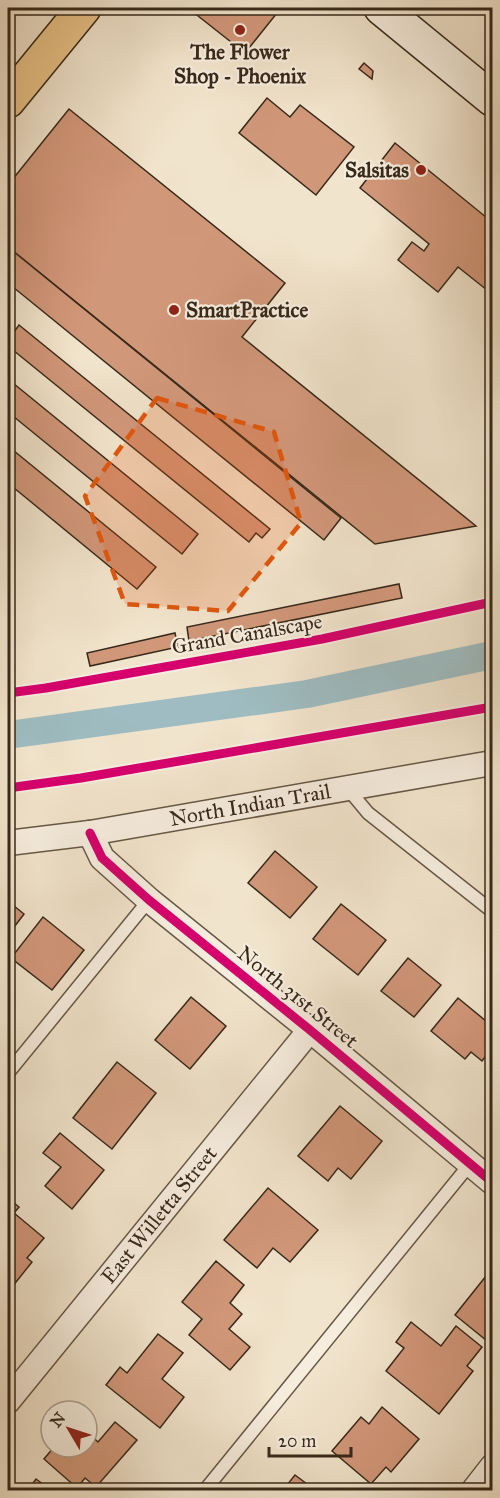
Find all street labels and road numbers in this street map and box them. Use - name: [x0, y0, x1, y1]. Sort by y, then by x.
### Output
- street label: Grand Canalscape: [170, 608, 324, 660]
- street label: North Indian Trail: [167, 778, 333, 832]
- street label: North 31st Street: [232, 940, 364, 1054]
- street label: East Willetta Street: [95, 1140, 223, 1289]

